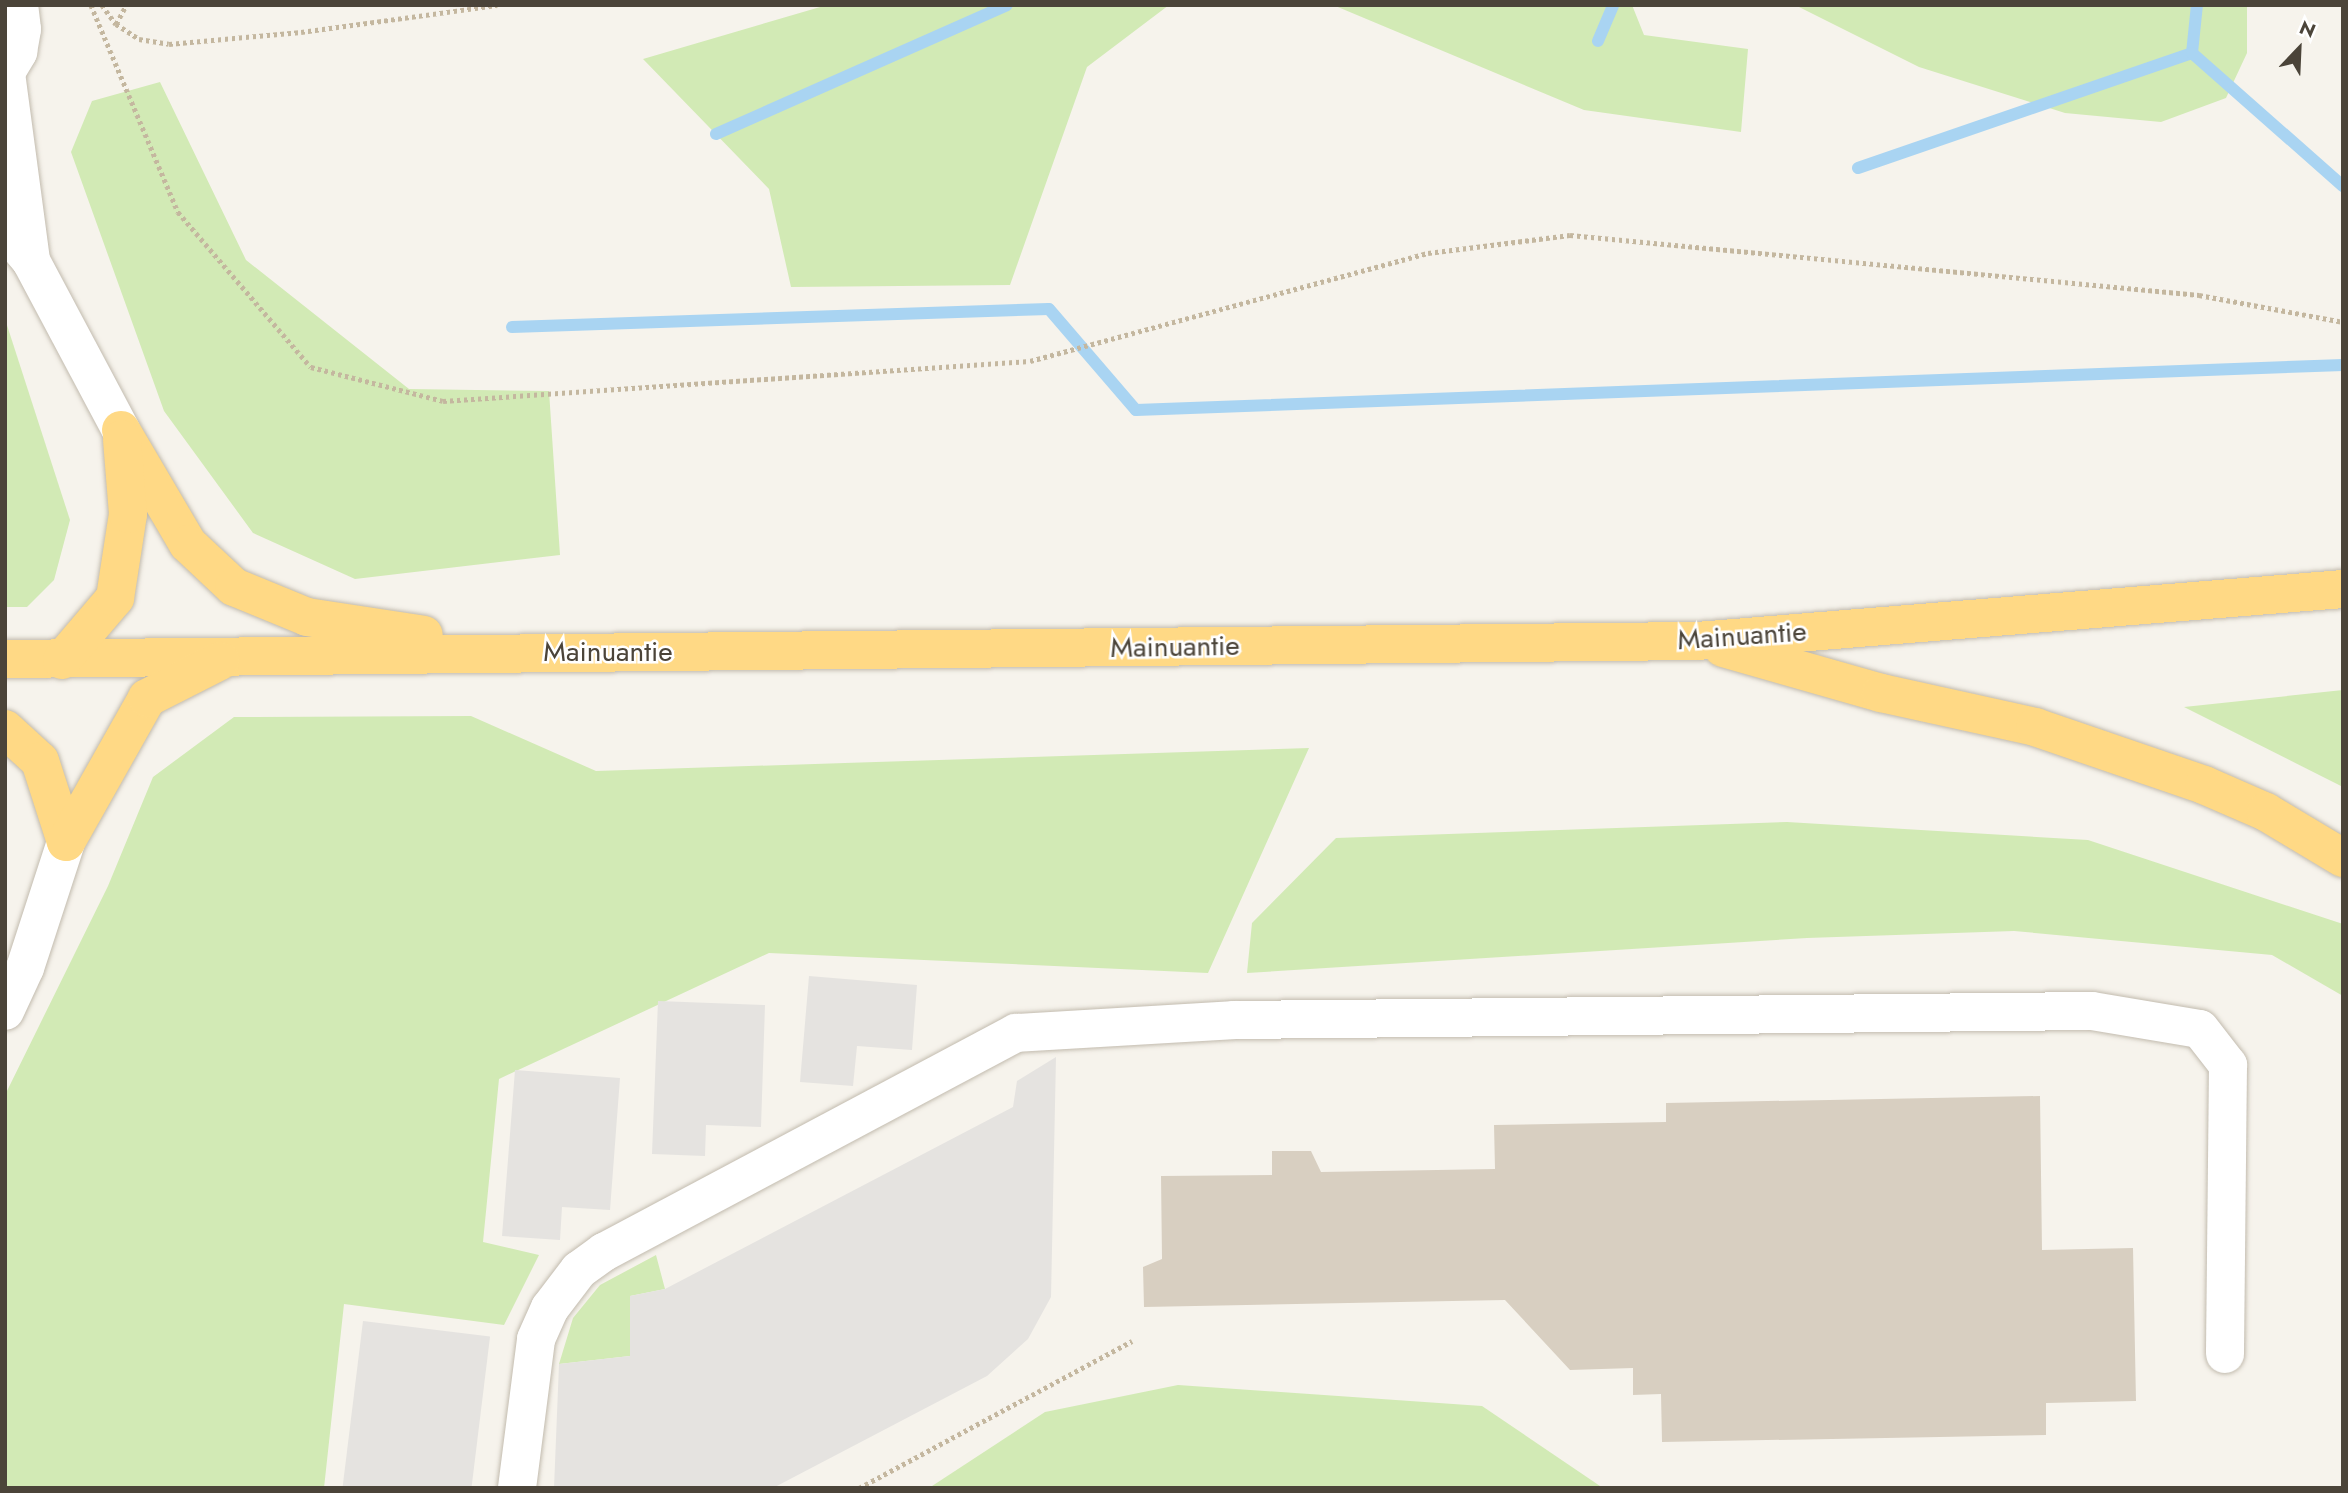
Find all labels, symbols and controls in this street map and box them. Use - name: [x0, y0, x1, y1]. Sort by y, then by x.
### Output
- north arrow: [2264, 14, 2334, 84]
- text: N: [2295, 14, 2320, 45]
- street label: Mainuantie: [1676, 615, 1808, 657]
- street label: Mainuantie: [1110, 629, 1240, 665]
- street label: Mainuantie: [543, 635, 673, 669]

